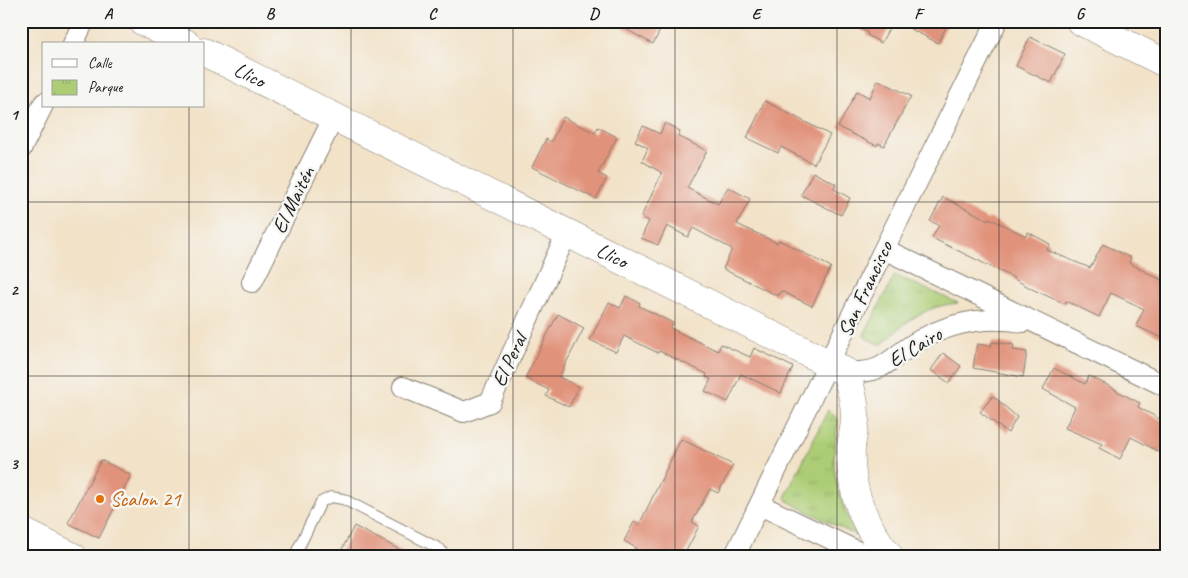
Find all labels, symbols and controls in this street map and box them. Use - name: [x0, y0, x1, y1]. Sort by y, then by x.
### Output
- text: A: [104, 4, 114, 24]
- text: B: [266, 4, 276, 24]
- text: C: [428, 4, 438, 24]
- text: D: [589, 4, 600, 24]
- text: E: [752, 4, 763, 24]
- text: F: [914, 4, 925, 24]
- text: G: [1076, 4, 1086, 24]
- legend: [42, 42, 205, 108]
- text: Calle: [88, 54, 113, 73]
- street label: Llico: [230, 56, 272, 95]
- text: Parque: [88, 78, 124, 97]
- text: 1: [10, 105, 19, 125]
- street label: El Maitén: [266, 162, 321, 238]
- street label: San Francisco: [832, 236, 899, 341]
- street label: Llico: [592, 237, 634, 275]
- text: 2: [10, 280, 19, 300]
- street label: El Cairo: [884, 320, 948, 373]
- street label: El Peral: [486, 326, 534, 391]
- text: 3: [10, 454, 19, 474]
- place label: Scalon 21: [110, 486, 182, 512]
- marker: Scalon 21: [94, 493, 106, 505]

